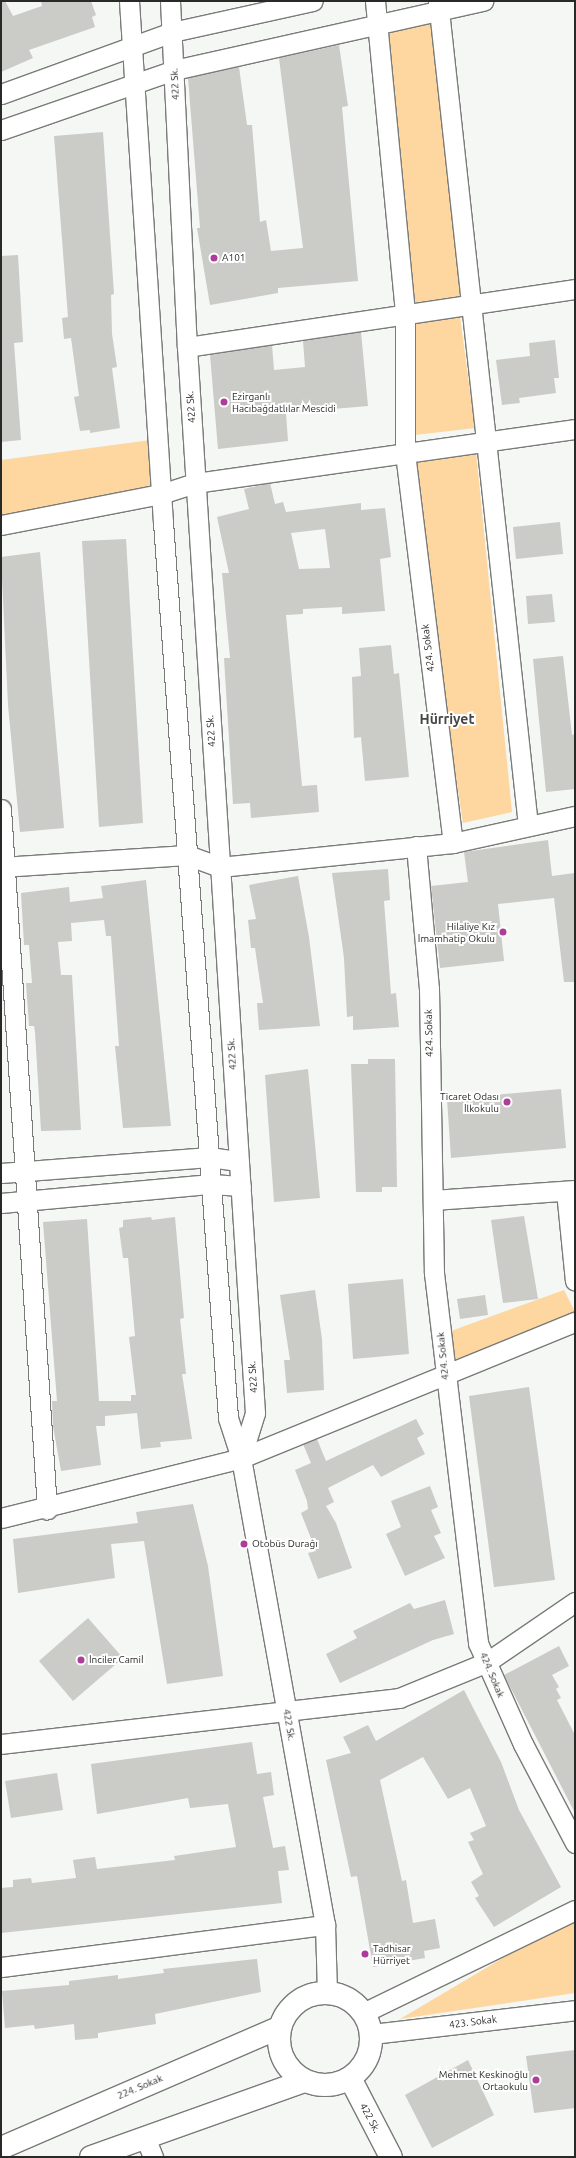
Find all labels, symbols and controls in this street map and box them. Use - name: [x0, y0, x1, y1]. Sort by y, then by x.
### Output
- street label: 422 Sk.: [168, 68, 182, 100]
- place label: A101: [222, 252, 245, 264]
- marker: A101: [209, 253, 219, 263]
- place label: Ezirganlı Hacıbağdatlılar Mescidi: [232, 390, 336, 414]
- street label: 422 Sk.: [184, 391, 198, 423]
- marker: Ezirganlı Hacıbağdatlılar Mescidi: [219, 397, 229, 407]
- street label: 424. Sokak: [419, 623, 437, 673]
- district label: Hürriyet: [420, 711, 474, 727]
- street label: 422 Sk.: [204, 715, 218, 747]
- place label: Hilaliye Kız İmamhatip Okulu: [418, 920, 495, 944]
- marker: Hilaliye Kız İmamhatip Okulu: [498, 927, 508, 937]
- street label: 424. Sokak: [423, 1009, 435, 1057]
- street label: 422 Sk.: [225, 1038, 239, 1070]
- place label: Ticaret Odası İlkokulu: [440, 1090, 499, 1114]
- marker: Ticaret Odası İlkokulu: [502, 1097, 512, 1107]
- street label: 424. Sokak: [435, 1332, 451, 1380]
- street label: 422 Sk.: [246, 1361, 260, 1393]
- place label: Otobüs Durağı: [252, 1538, 318, 1550]
- marker: Otobüs Durağı: [239, 1539, 249, 1549]
- street label: 424. Sokak: [477, 1651, 507, 1699]
- place label: İnciler Camiİ: [89, 1654, 143, 1666]
- marker: İnciler Camiİ: [76, 1655, 86, 1665]
- street label: 422 Sk.: [280, 1708, 298, 1742]
- place label: Tadhisar Hürriyet: [373, 1942, 411, 1966]
- marker: Tadhisar Hürriyet: [360, 1949, 370, 1959]
- street label: 423. Sokak: [448, 2013, 498, 2031]
- place label: Mehmet Keskinoğlu Ortaokulu: [439, 2068, 528, 2092]
- street label: 224. Sokak: [116, 2072, 164, 2102]
- marker: Mehmet Keskinoğlu Ortaokulu: [531, 2075, 541, 2085]
- street label: 422 Sk.: [357, 2101, 383, 2135]

